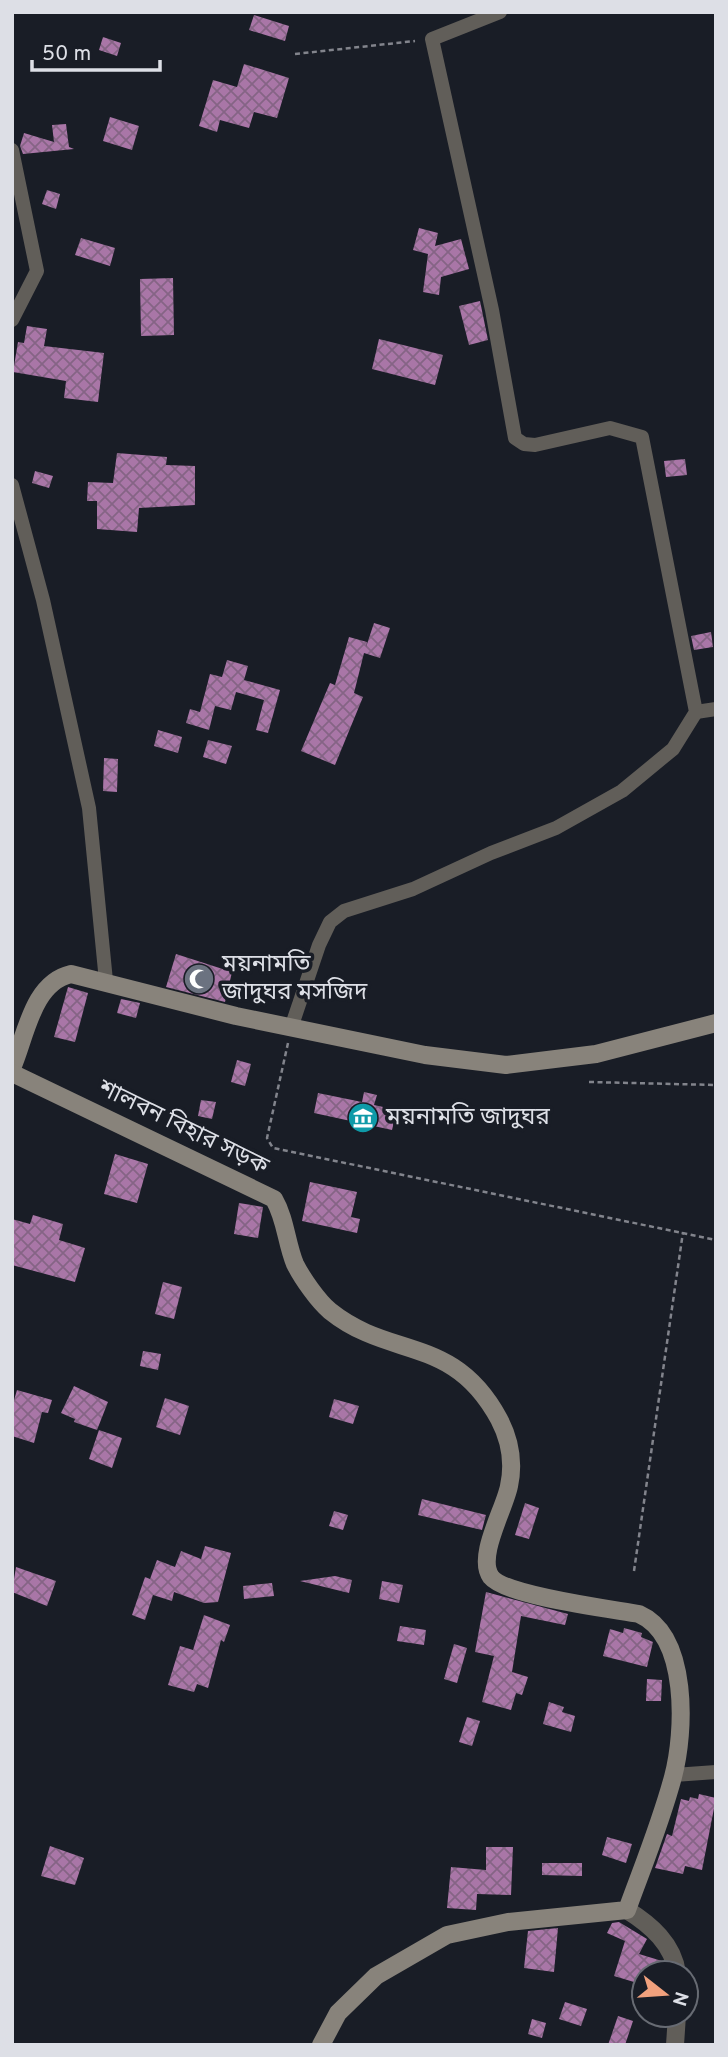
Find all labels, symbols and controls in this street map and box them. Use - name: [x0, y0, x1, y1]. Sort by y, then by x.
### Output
- scale bar: [32, 28, 159, 72]
- text: 50 m: [42, 41, 91, 68]
- place label: ময়নামতি জাদুঘর মসজিদ: [221, 949, 368, 1008]
- mosque icon: ময়নামতি জাদুঘর মসজিদ: [182, 962, 216, 996]
- street label: শালবন বিহার সড়ক: [92, 1072, 274, 1183]
- museum icon: ময়নামতি জাদুঘর: [346, 1101, 380, 1135]
- place label: ময়নামতি জাদুঘর: [385, 1102, 550, 1133]
- north arrow: [630, 1959, 700, 2029]
- text: N: [666, 1988, 693, 2008]

